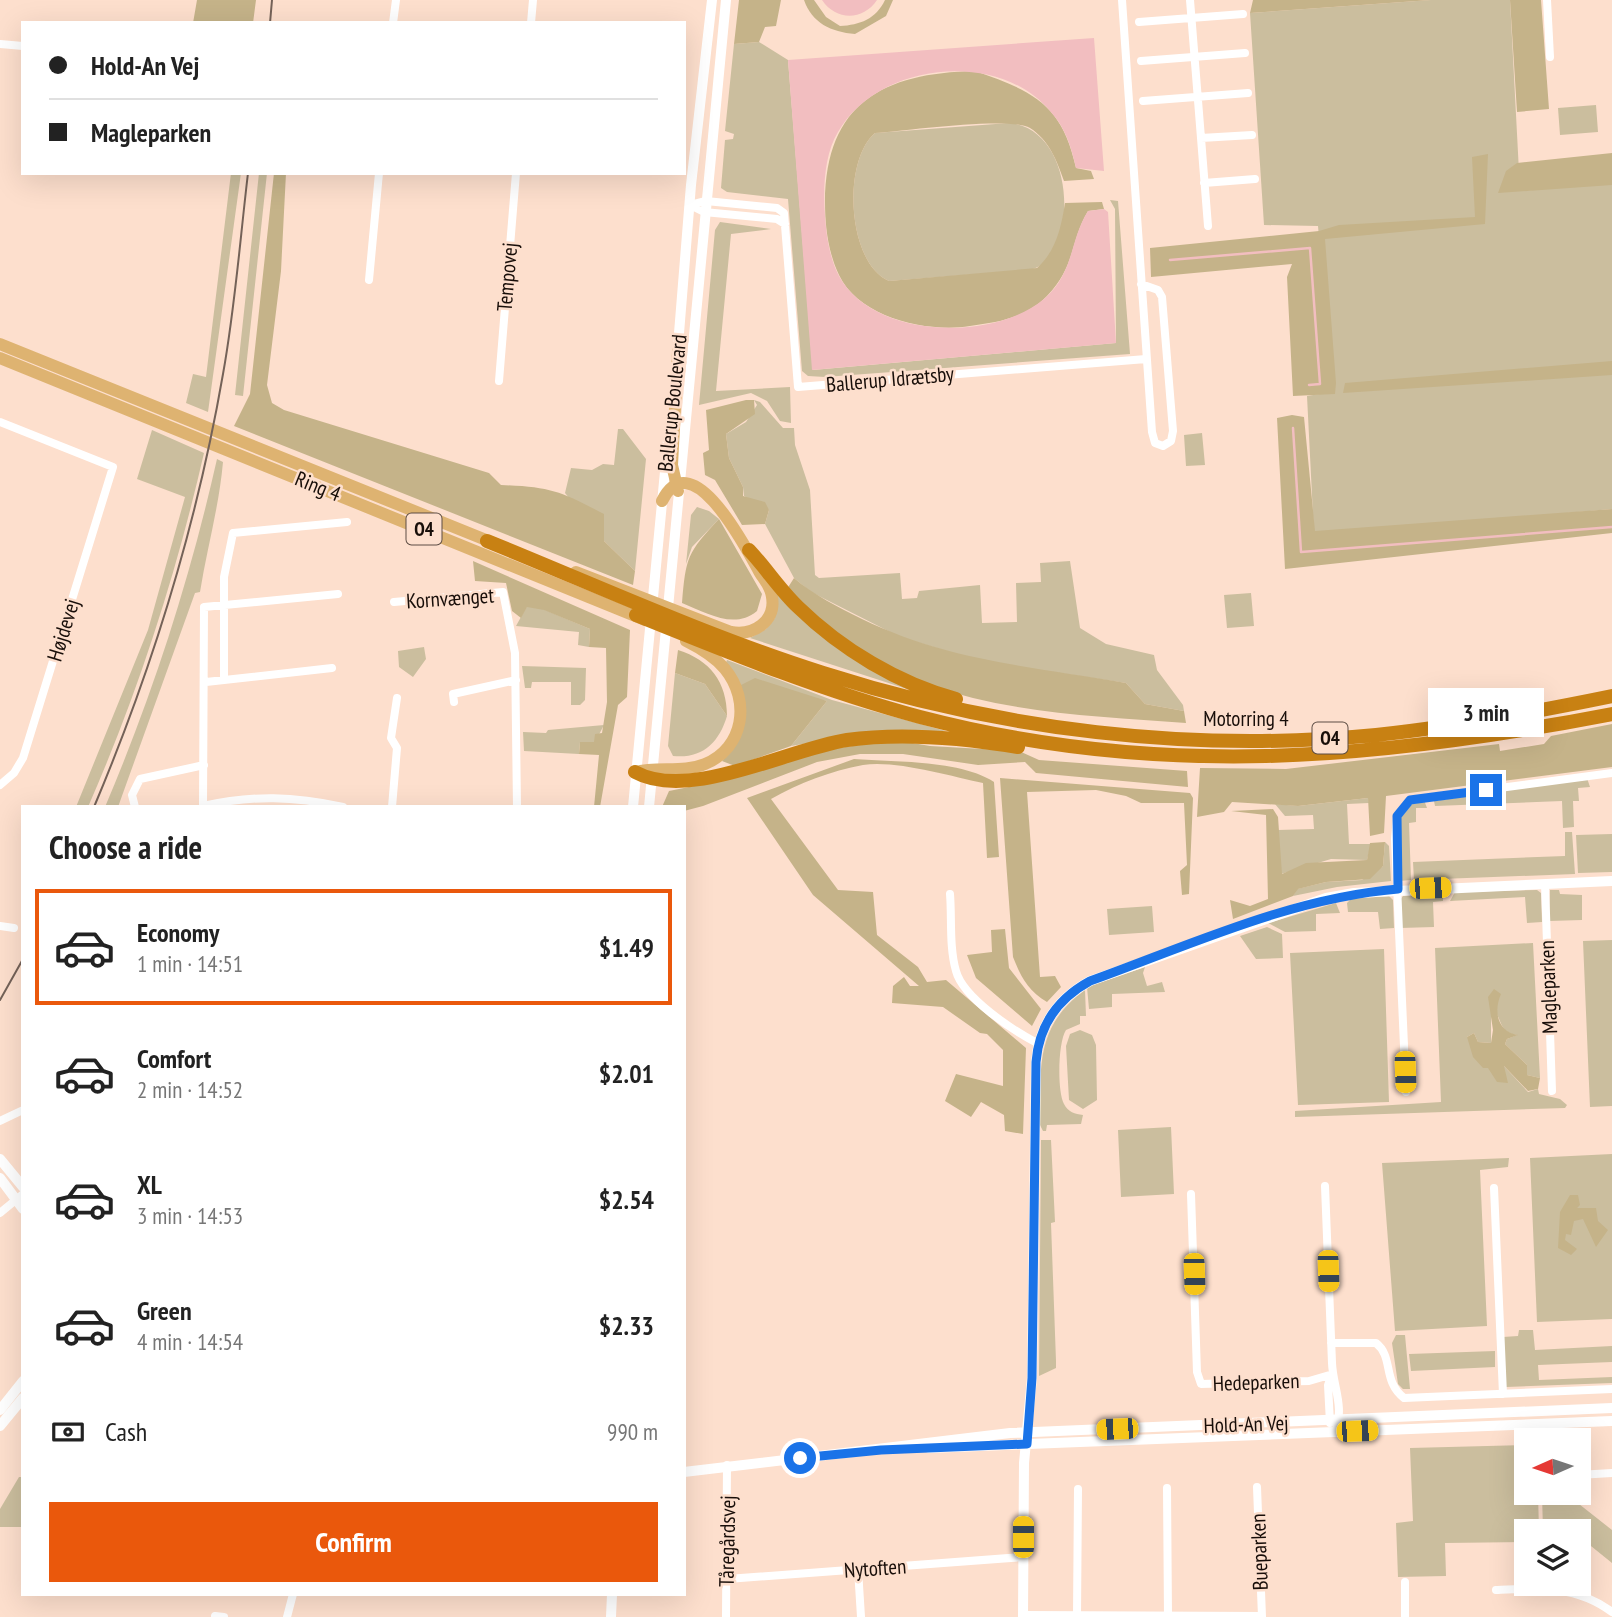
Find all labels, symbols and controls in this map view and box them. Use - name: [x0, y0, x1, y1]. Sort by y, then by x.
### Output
- text: Hold-An Vej: [91, 49, 199, 82]
- text: Magleparken: [91, 116, 211, 149]
- street label: Tempovej: [491, 242, 523, 312]
- street label: Ballerup Boulevard: [651, 333, 693, 473]
- street label: Ballerup Idrætsby: [825, 360, 955, 398]
- street label: Ring 4: [291, 465, 345, 507]
- road number: O4: [406, 514, 442, 544]
- street label: Kornvænget: [405, 581, 495, 615]
- street label: Højdevej: [41, 596, 85, 664]
- callout: 3 min: [1428, 688, 1544, 738]
- text: 3 min: [1463, 698, 1509, 727]
- street label: Motorring 4: [1203, 705, 1289, 732]
- road number: O4: [1312, 722, 1348, 754]
- route end: [1470, 774, 1502, 806]
- text: Choose a ride: [49, 826, 202, 868]
- car: [1409, 877, 1452, 899]
- icon: car: [53, 916, 116, 979]
- text: Economy: [137, 916, 219, 949]
- text: $1.49: [599, 931, 654, 964]
- street label: Magleparken: [1533, 940, 1563, 1034]
- text: 1 min · 14:51: [137, 949, 243, 978]
- icon: car: [53, 1042, 116, 1105]
- text: Comfort: [137, 1042, 211, 1075]
- car: [1394, 1051, 1417, 1093]
- text: $2.01: [599, 1057, 654, 1090]
- text: 2 min · 14:52: [137, 1075, 243, 1104]
- icon: car: [53, 1168, 116, 1231]
- text: XL: [137, 1168, 162, 1201]
- text: $2.54: [599, 1183, 654, 1216]
- text: 3 min · 14:53: [137, 1201, 243, 1230]
- car: [1317, 1250, 1340, 1292]
- car: [1183, 1253, 1206, 1295]
- icon: car: [53, 1294, 116, 1357]
- text: Green: [137, 1294, 192, 1327]
- text: $2.33: [599, 1309, 654, 1342]
- text: 4 min · 14:54: [137, 1327, 243, 1356]
- street label: Hedeparken: [1212, 1367, 1300, 1397]
- street label: Hold-An Vej: [1203, 1409, 1289, 1439]
- icon: cash: [49, 1413, 87, 1451]
- text: Cash: [105, 1415, 147, 1448]
- text: 990 m: [607, 1417, 658, 1446]
- car: [1096, 1418, 1139, 1440]
- car: [1336, 1420, 1379, 1442]
- north arrow: [1514, 1428, 1591, 1505]
- map controls: [1514, 1428, 1591, 1596]
- route start: [784, 1442, 816, 1474]
- street label: Tåregårdsvej: [713, 1495, 741, 1587]
- button: Confirm: [49, 1502, 658, 1582]
- street label: Bueparken: [1244, 1513, 1274, 1591]
- car: [1013, 1516, 1034, 1558]
- button: layers: [1514, 1519, 1591, 1596]
- street label: Nytoften: [843, 1552, 907, 1584]

